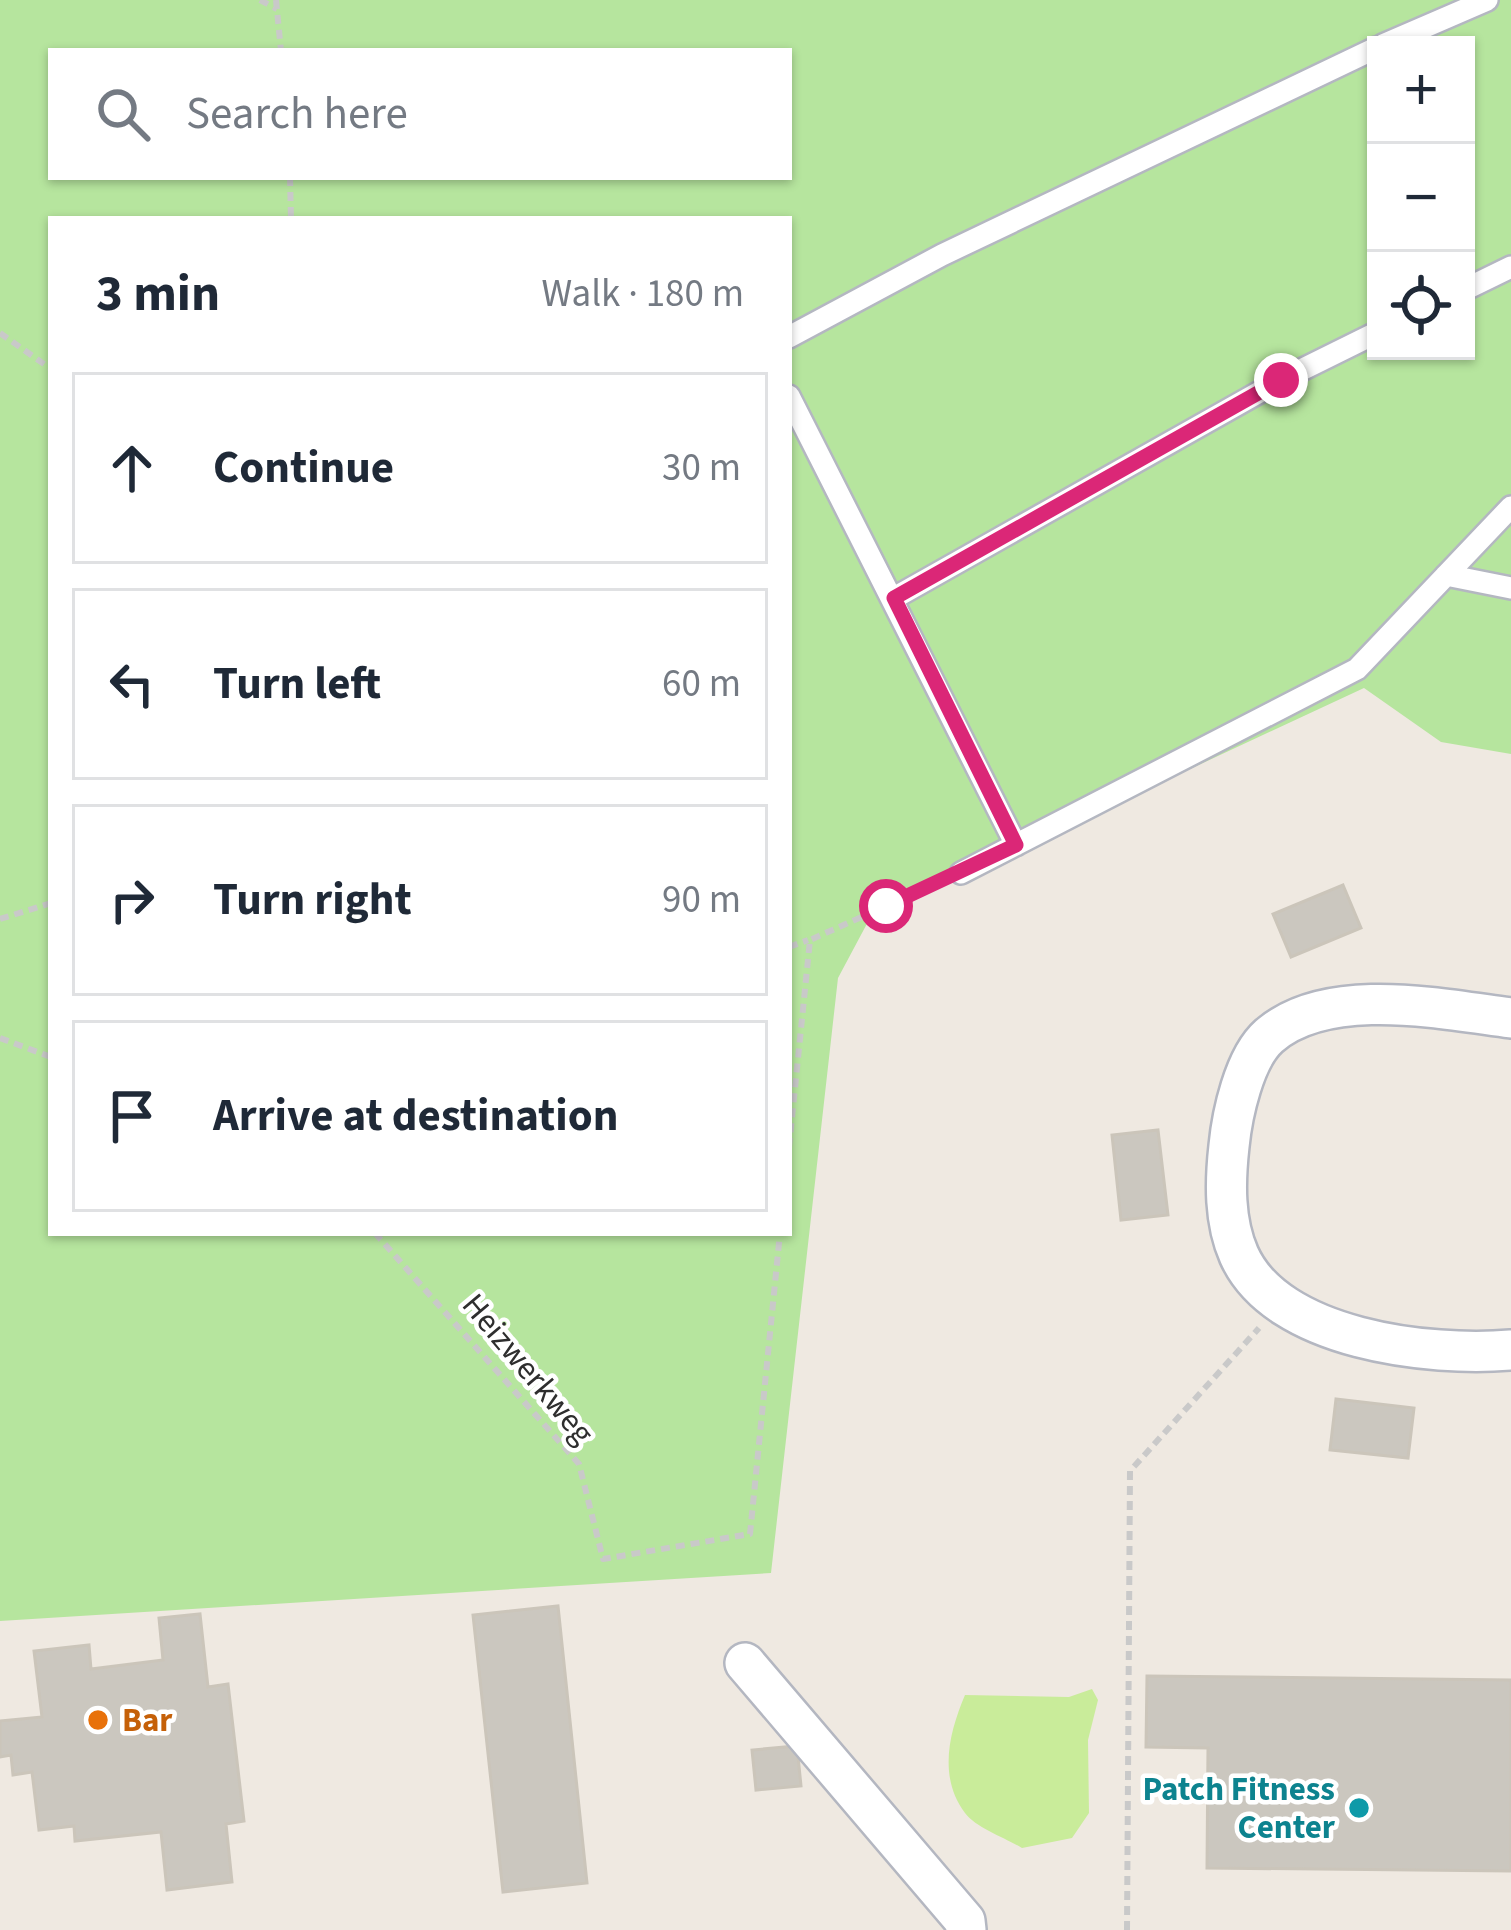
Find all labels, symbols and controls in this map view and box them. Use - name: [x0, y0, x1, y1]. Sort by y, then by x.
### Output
- map controls: [1367, 36, 1475, 360]
- button: +: [1367, 36, 1475, 144]
- search box: [48, 48, 792, 180]
- icon: search: [90, 81, 156, 147]
- text: Search here: [186, 82, 408, 146]
- button: −: [1367, 144, 1475, 252]
- button: locate: [1367, 252, 1475, 360]
- text: 3 min: [96, 258, 220, 330]
- text: Walk · 180 m: [541, 266, 744, 322]
- route end: [1254, 353, 1308, 407]
- icon: ahead: [99, 435, 165, 501]
- text: Continue: [213, 436, 394, 500]
- text: 30 m: [662, 440, 741, 496]
- icon: left: [99, 651, 165, 717]
- text: Turn left: [213, 652, 381, 716]
- text: 60 m: [662, 656, 741, 712]
- icon: right: [99, 867, 165, 933]
- text: Turn right: [213, 868, 412, 932]
- text: 90 m: [662, 872, 741, 928]
- route start: [859, 879, 913, 933]
- icon: arrive: [99, 1083, 165, 1149]
- text: Arrive at destination: [213, 1084, 618, 1148]
- street label: Heizwerkweg: [451, 1283, 605, 1455]
- place label: Bar: [122, 1697, 173, 1744]
- marker: Bar: [85, 1707, 111, 1733]
- place label: Patch Fitness Center: [1142, 1766, 1336, 1851]
- marker: Patch Fitness Center: [1346, 1795, 1372, 1821]

